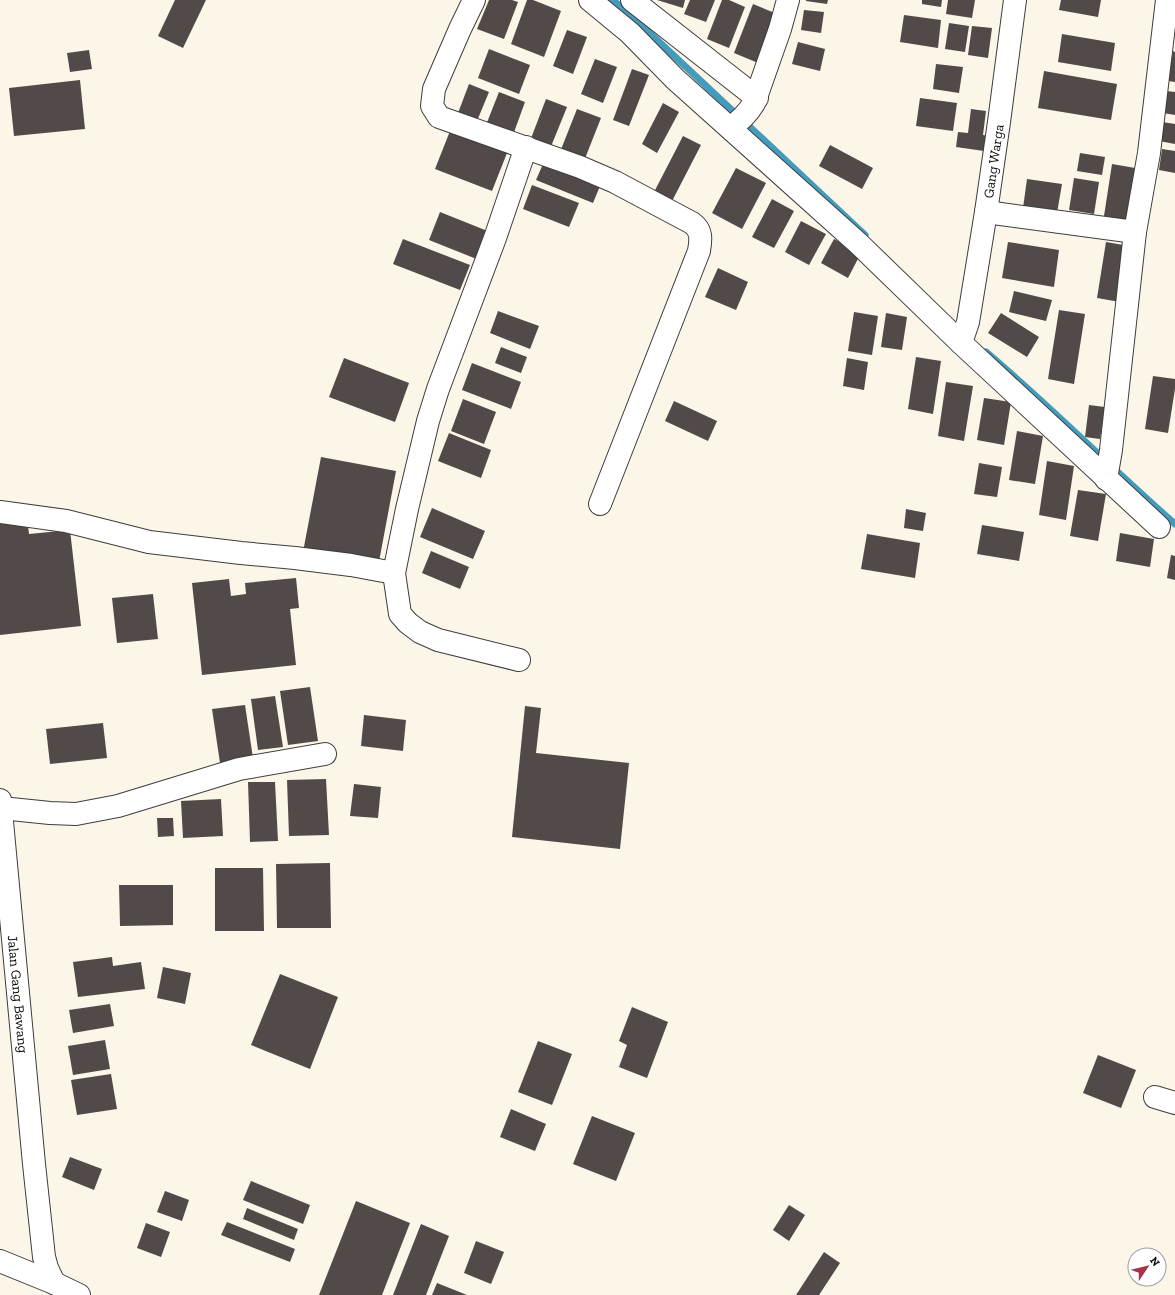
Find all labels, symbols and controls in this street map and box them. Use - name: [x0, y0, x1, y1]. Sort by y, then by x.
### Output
- street label: Gang Warga: [980, 123, 1008, 199]
- street label: Jalan Gang Bawang: [4, 935, 32, 1054]
- north arrow: [1127, 1247, 1167, 1287]
- text: N: [1147, 1254, 1163, 1269]

